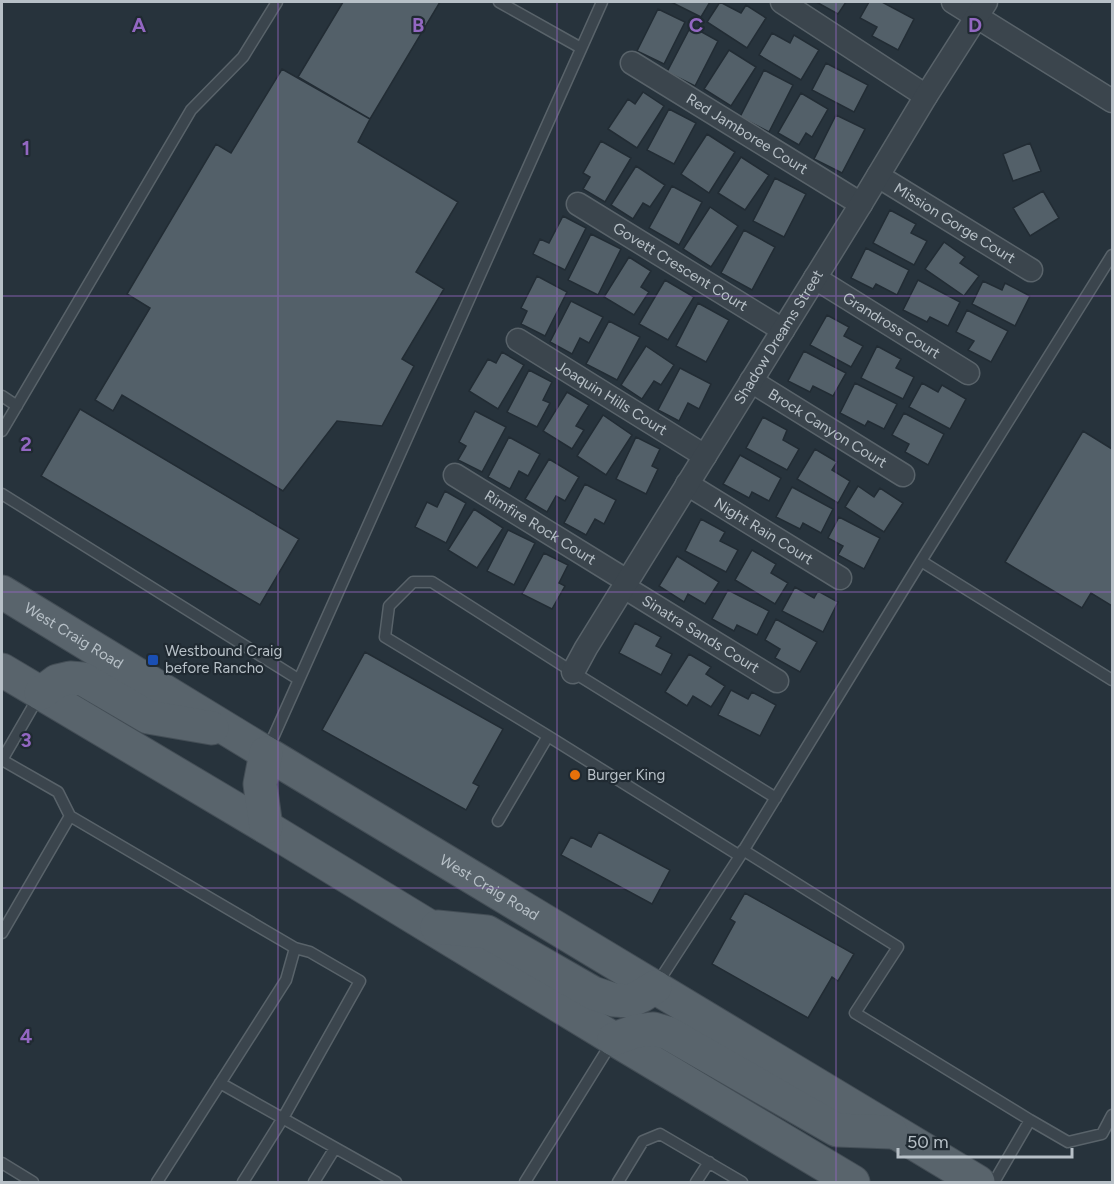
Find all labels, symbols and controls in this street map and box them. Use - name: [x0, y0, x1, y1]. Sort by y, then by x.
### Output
- text: A: [132, 13, 147, 37]
- text: B: [412, 13, 424, 37]
- text: C: [689, 13, 703, 37]
- text: D: [968, 13, 982, 37]
- street label: Red Jamboree Court: [683, 90, 811, 178]
- text: 1: [22, 136, 30, 160]
- street label: Mission Gorge Court: [891, 179, 1019, 267]
- street label: Govett Crescent Court: [610, 219, 751, 315]
- street label: Shadow Dreams Street: [730, 266, 827, 408]
- street label: Grandross Court: [839, 288, 944, 363]
- street label: Joaquin Hills Court: [553, 357, 671, 439]
- street label: Brock Canyon Court: [765, 385, 890, 472]
- text: 2: [20, 432, 32, 456]
- street label: Rimfire Rock Court: [481, 486, 599, 569]
- street label: Night Rain Court: [711, 494, 817, 569]
- street label: Sinatra Sands Court: [639, 591, 763, 677]
- street label: West Craig Road: [21, 599, 126, 673]
- place label: Westbound Craig before Rancho: [165, 642, 282, 677]
- marker: Westbound Craig before Rancho: [146, 653, 160, 667]
- text: 3: [20, 728, 32, 752]
- place label: Burger King: [587, 766, 665, 784]
- marker: Burger King: [568, 768, 582, 782]
- street label: West Craig Road: [437, 851, 542, 924]
- text: 4: [20, 1024, 33, 1048]
- scale bar: [898, 1121, 1072, 1159]
- text: 50 m: [907, 1131, 949, 1153]

